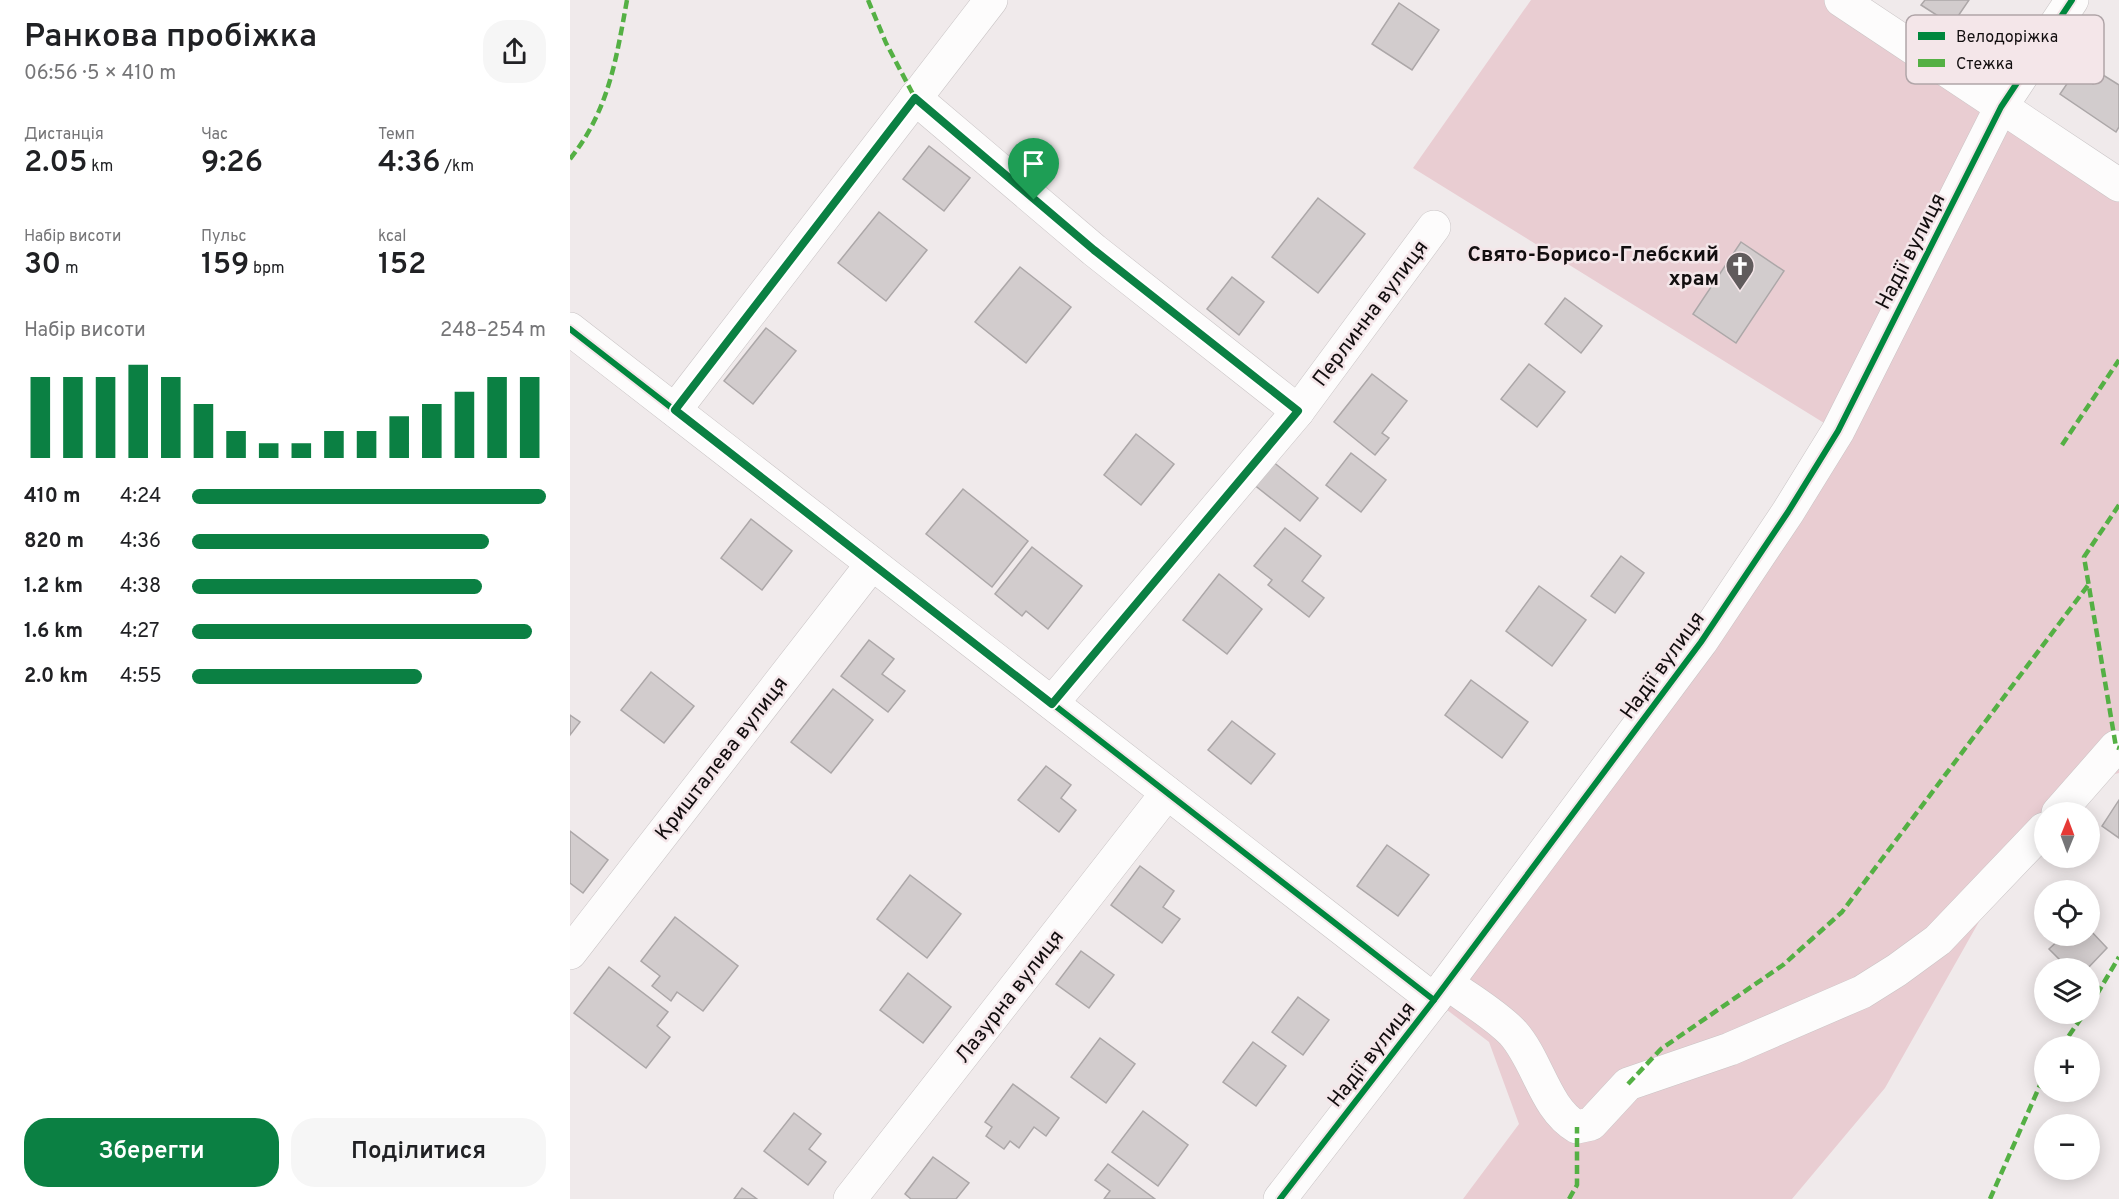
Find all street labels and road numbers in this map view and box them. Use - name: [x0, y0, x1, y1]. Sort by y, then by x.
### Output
- street label: Надії вулиця: [1870, 189, 1952, 314]
- street label: Перлинна вулиця: [1307, 235, 1435, 393]
- street label: Надії вулиця: [1615, 606, 1712, 725]
- street label: Кришталева вулиця: [650, 671, 795, 846]
- street label: Лазурна вулиця: [950, 925, 1071, 1069]
- street label: Надії вулиця: [1322, 996, 1422, 1113]

